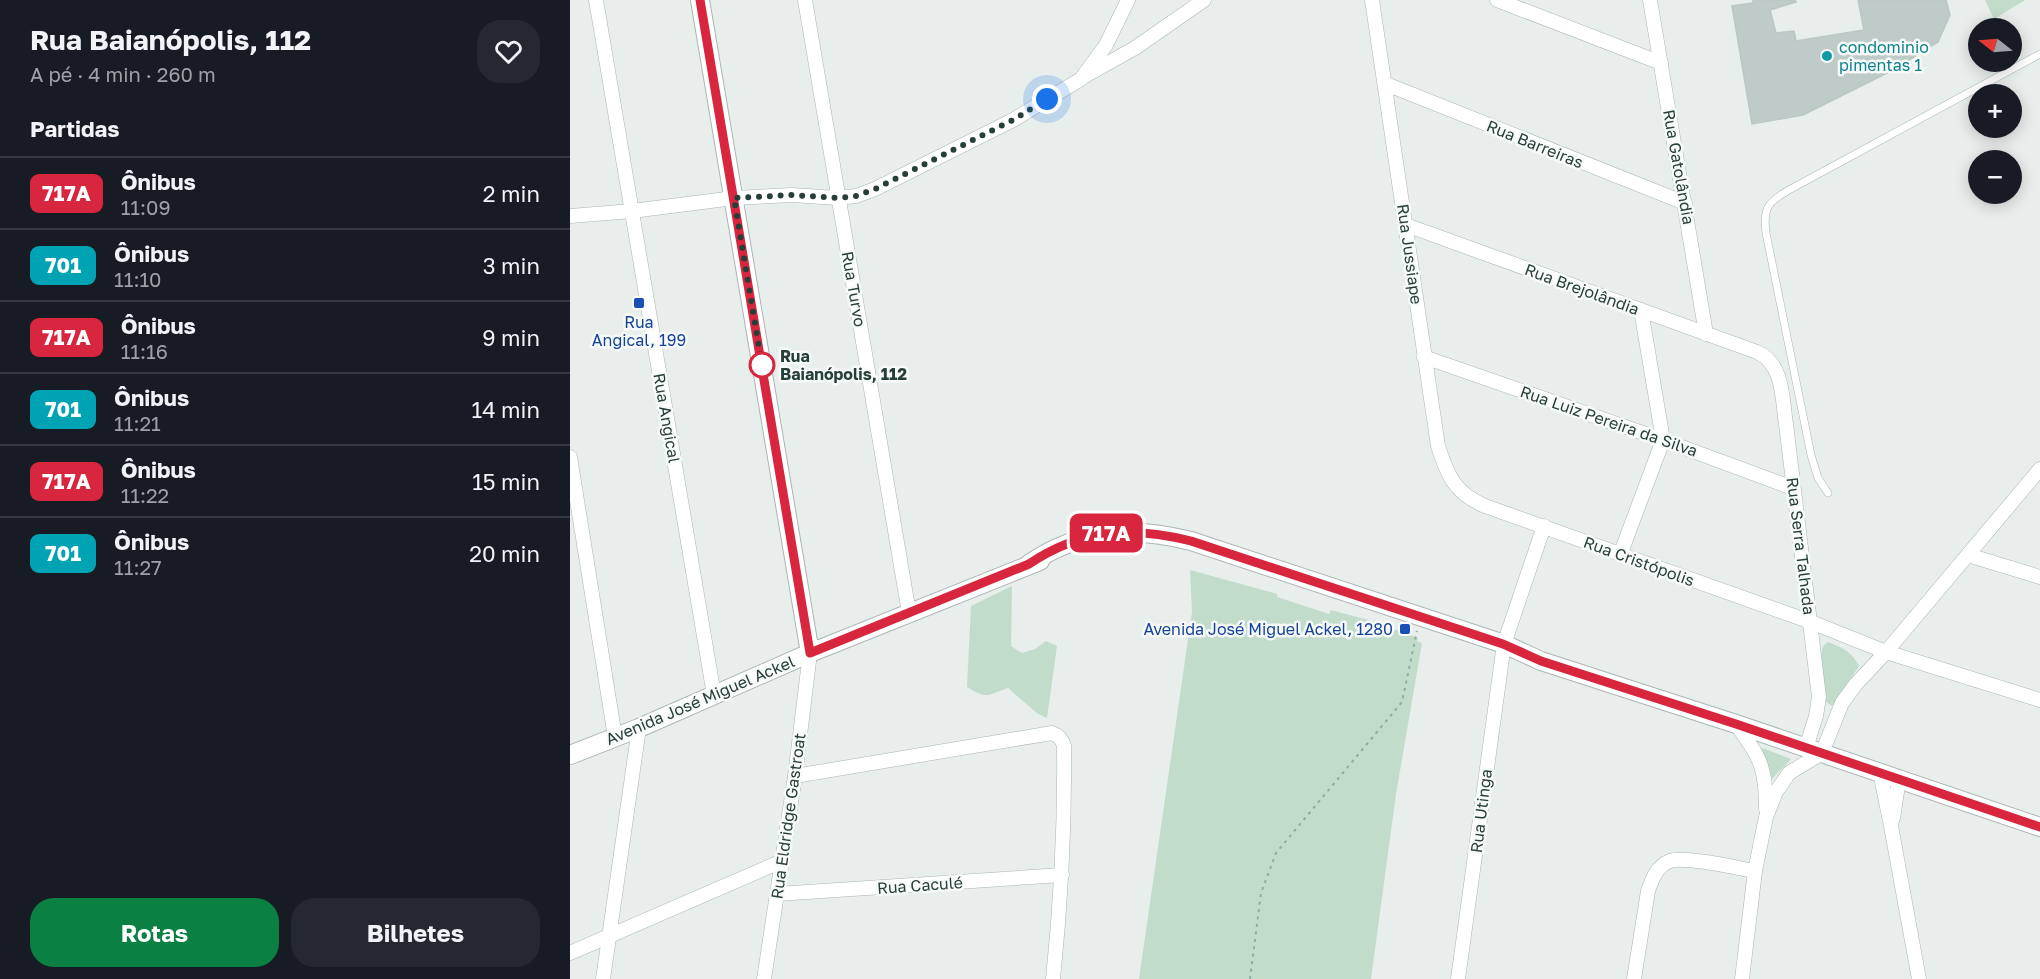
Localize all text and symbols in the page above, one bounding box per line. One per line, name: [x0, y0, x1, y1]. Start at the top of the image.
north arrow: [1968, 18, 2022, 72]
map controls: [1968, 18, 2022, 204]
button: heart: [477, 20, 540, 83]
text: Rua Baianópolis, 112: [30, 23, 311, 56]
place label: condominio pimentas 1: [1839, 37, 1929, 75]
marker: condominio pimentas 1: [1820, 49, 1834, 63]
text: A pé · 4 min · 260 m: [30, 62, 216, 86]
your location: [1032, 84, 1062, 114]
button: +: [1968, 84, 2022, 138]
street label: Rua Gatolândia: [1659, 108, 1699, 226]
text: Partidas: [30, 115, 120, 142]
street label: Rua Barreiras: [1484, 116, 1586, 172]
button: −: [1968, 150, 2022, 204]
text: Ônibus: [121, 168, 196, 195]
text: 717A: [42, 180, 91, 206]
text: 2 min: [483, 180, 540, 207]
text: 11:09: [121, 195, 171, 219]
street label: Rua Jussiape: [1393, 202, 1427, 306]
text: Ônibus: [114, 240, 189, 267]
street label: Rua Turvo: [838, 250, 870, 328]
text: 701: [45, 252, 81, 278]
text: 3 min: [483, 252, 540, 279]
street label: Rua Brejolândia: [1522, 259, 1642, 319]
text: 11:10: [114, 267, 162, 291]
marker: Rua Angical, 199: [632, 296, 646, 310]
text: Ônibus: [121, 312, 196, 339]
place label: Rua Angical, 199: [592, 312, 686, 350]
text: 717A: [42, 324, 91, 350]
text: 9 min: [482, 324, 540, 351]
text: 11:16: [121, 339, 168, 363]
place label: Rua Baianópolis, 112: [780, 346, 907, 384]
marker: Rua Baianópolis, 112: [749, 352, 775, 378]
street label: Rua Angical: [649, 372, 685, 464]
street label: Rua Luiz Pereira da Silva: [1518, 381, 1700, 461]
text: Ônibus: [114, 384, 189, 411]
text: 701: [45, 396, 81, 422]
text: 14 min: [472, 396, 540, 423]
text: 11:21: [114, 411, 161, 435]
text: Ônibus: [121, 456, 196, 483]
text: 717A: [42, 468, 91, 494]
text: 15 min: [472, 468, 540, 495]
street label: Rua Serra Talhada: [1783, 476, 1819, 616]
text: 11:22: [121, 483, 169, 507]
line badge: 717A: [1064, 514, 1148, 552]
text: 717A: [1082, 520, 1130, 546]
text: Ônibus: [114, 528, 189, 555]
street label: Rua Cristópolis: [1581, 532, 1697, 590]
text: 701: [45, 540, 81, 566]
text: 20 min: [469, 540, 540, 567]
text: 11:27: [114, 555, 162, 579]
place label: Avenida José Miguel Ackel, 1280: [1143, 619, 1393, 639]
marker: Avenida José Miguel Ackel, 1280: [1398, 622, 1412, 636]
street label: Avenida José Miguel Ackel: [603, 651, 797, 749]
street label: Rua Eldridge Gastroat: [766, 732, 810, 900]
street label: Rua Utinga: [1466, 768, 1496, 854]
street label: Rua Caculé: [876, 872, 964, 898]
button: Rotas: [30, 898, 279, 967]
button: Bilhetes: [291, 898, 540, 967]

